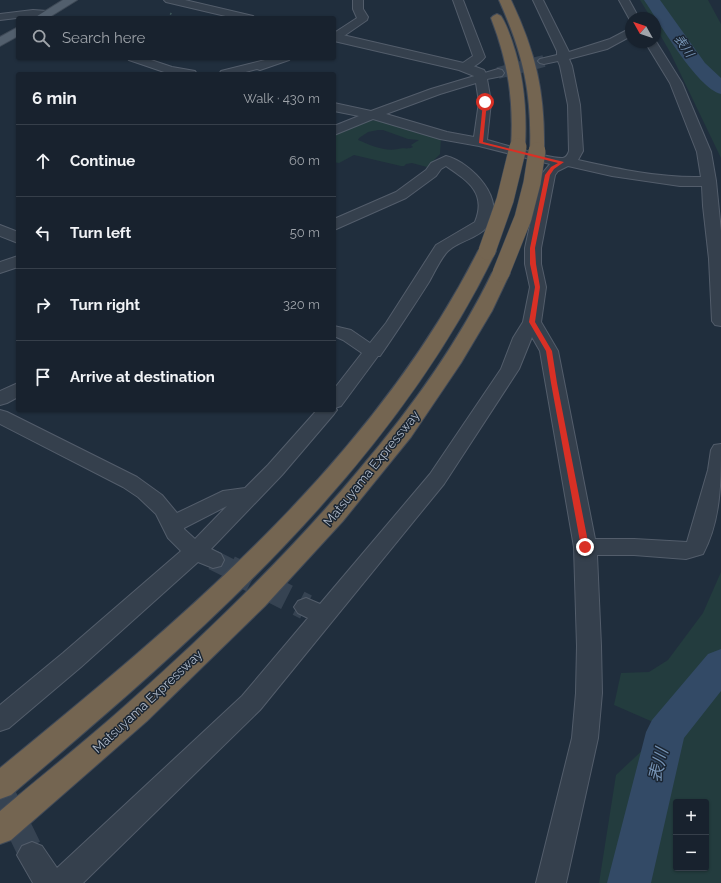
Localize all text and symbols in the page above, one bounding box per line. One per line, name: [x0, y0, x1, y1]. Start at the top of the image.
north arrow: [625, 12, 661, 48]
search box: [16, 16, 336, 60]
icon: search: [30, 27, 52, 49]
text: Search here: [62, 29, 145, 47]
water label: 表川: [671, 32, 698, 61]
text: 6 min: [32, 88, 77, 108]
text: Walk · 430 m: [243, 91, 320, 106]
route start: [476, 93, 494, 111]
icon: ahead: [32, 150, 54, 172]
text: Continue: [70, 152, 135, 170]
text: 60 m: [289, 153, 320, 168]
icon: left: [32, 222, 54, 244]
text: Turn left: [70, 224, 131, 242]
text: 50 m: [290, 225, 320, 240]
icon: right: [32, 294, 54, 316]
text: Turn right: [70, 296, 140, 314]
text: 320 m: [283, 297, 320, 312]
icon: arrive: [32, 366, 54, 388]
text: Arrive at destination: [70, 368, 215, 386]
street label: Matsuyama Expressway: [320, 408, 423, 529]
route end: [576, 538, 594, 556]
street label: Matsuyama Expressway: [89, 647, 205, 756]
water label: 表川: [644, 744, 672, 784]
map controls: [673, 799, 709, 871]
button: +: [673, 799, 709, 835]
button: −: [673, 835, 709, 871]

